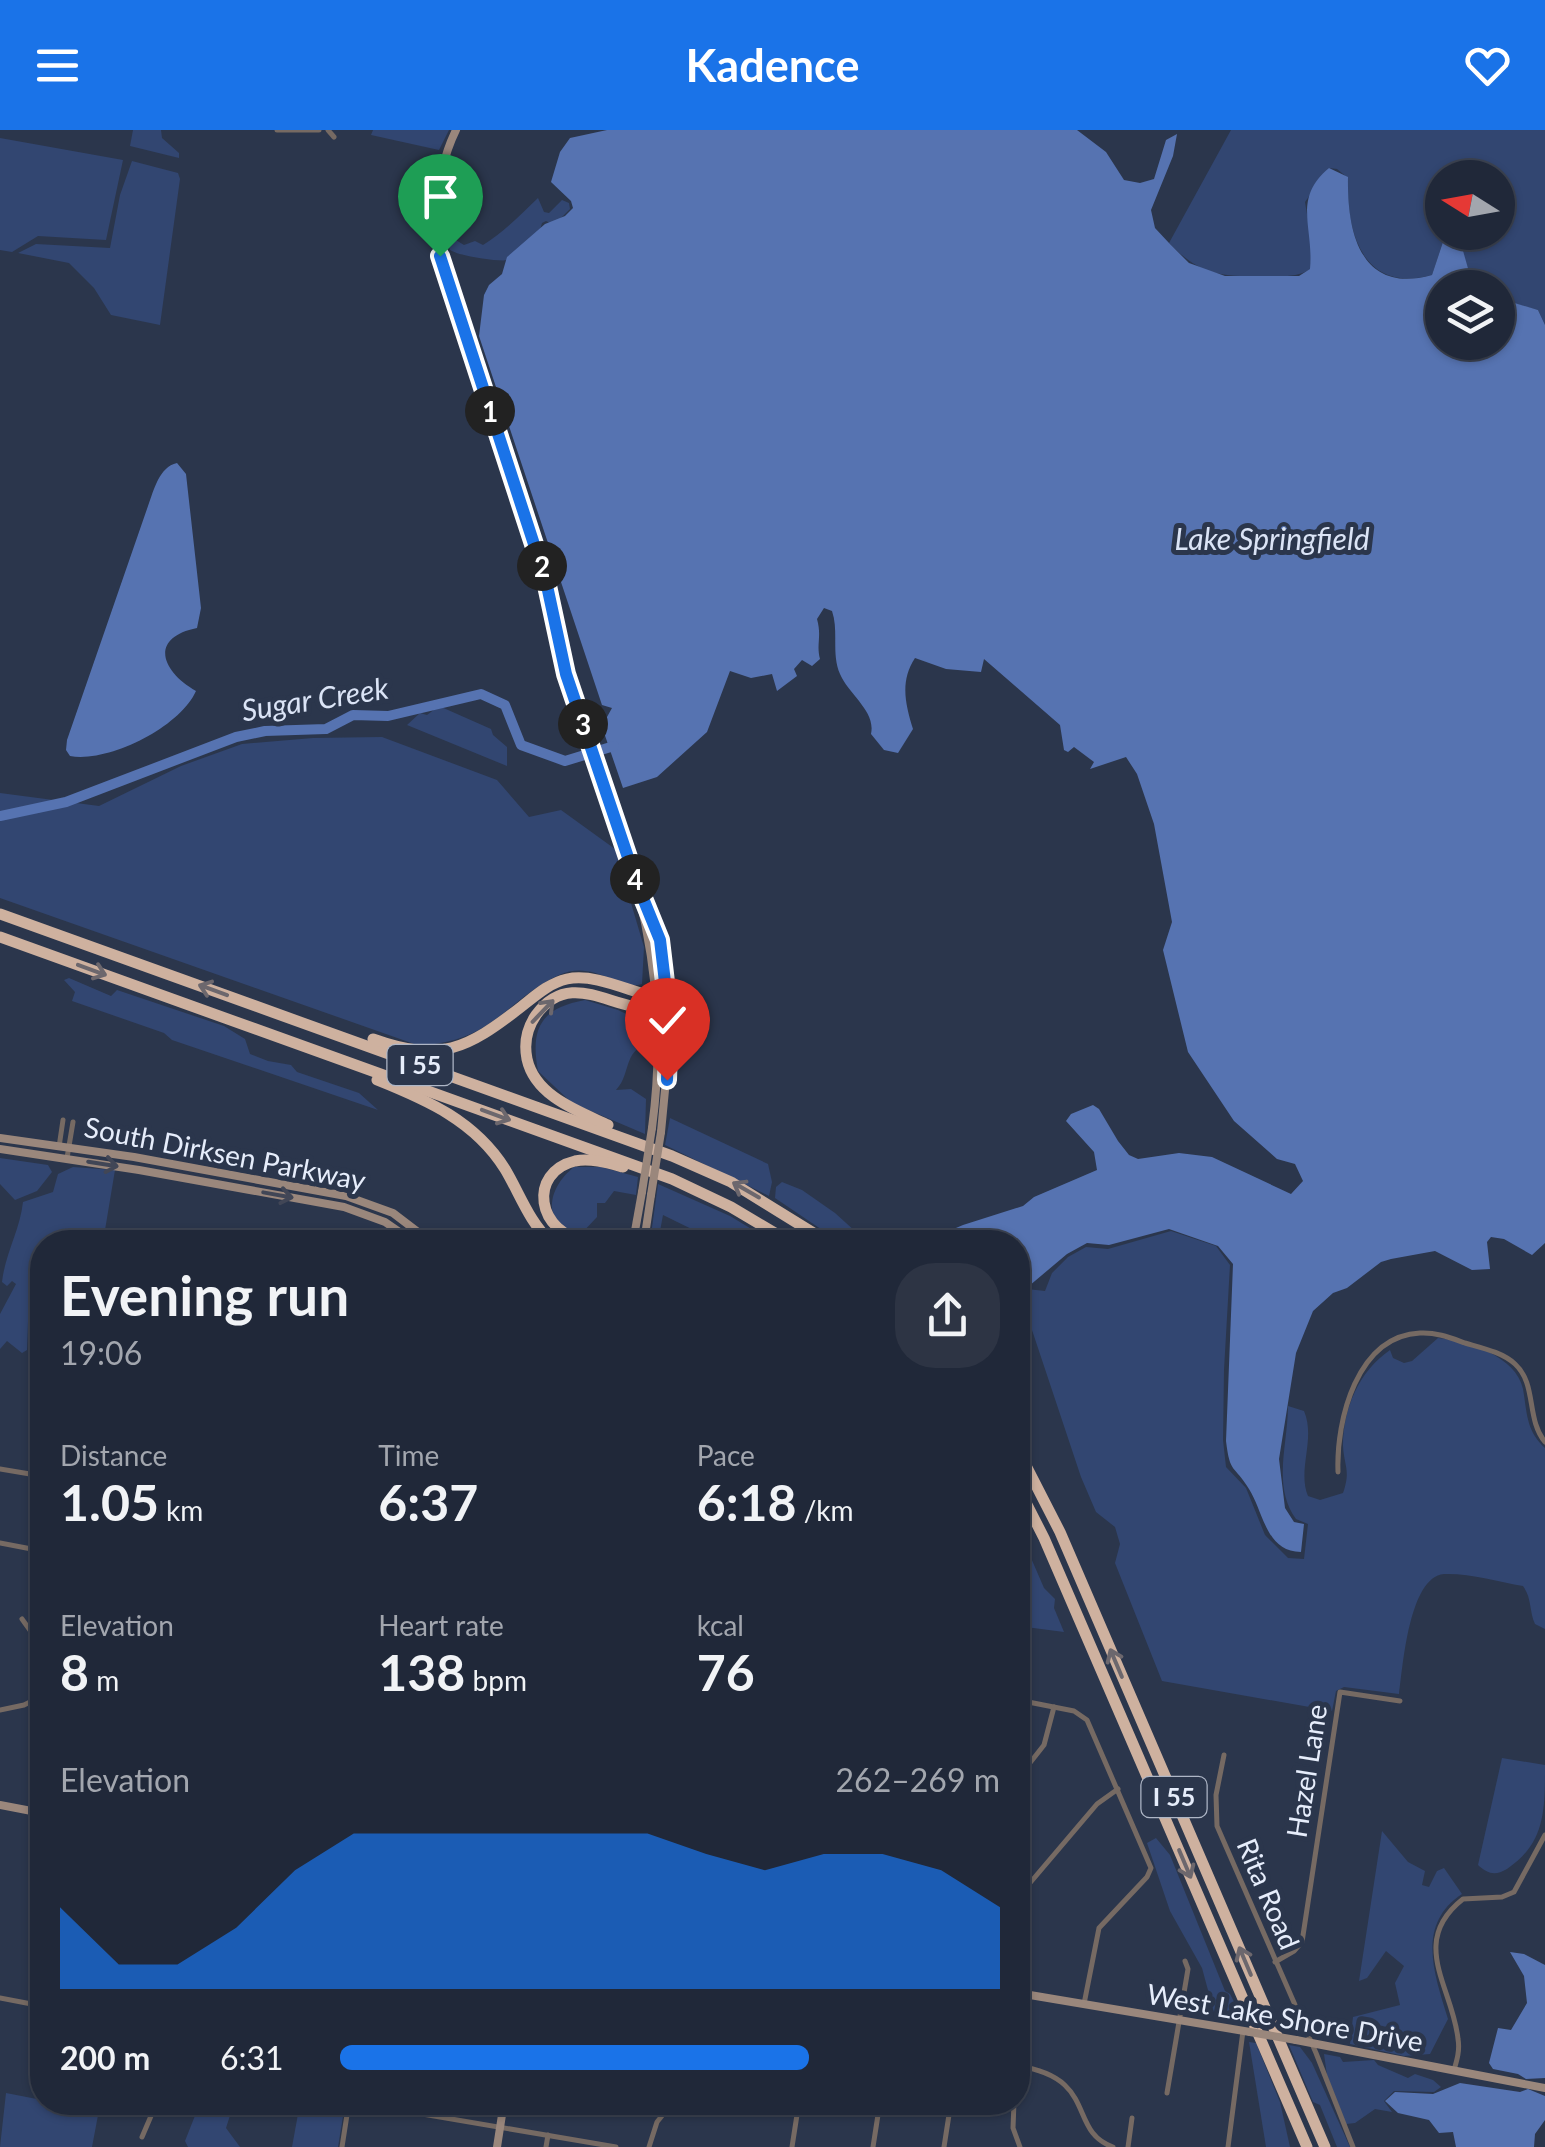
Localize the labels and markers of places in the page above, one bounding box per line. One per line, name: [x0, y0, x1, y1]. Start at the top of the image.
pin: [398, 154, 483, 257]
pin: 1: [465, 386, 515, 436]
pin: 2: [517, 541, 567, 591]
pin: 3: [558, 699, 608, 749]
pin: 4: [610, 854, 660, 904]
pin: [625, 978, 710, 1081]

